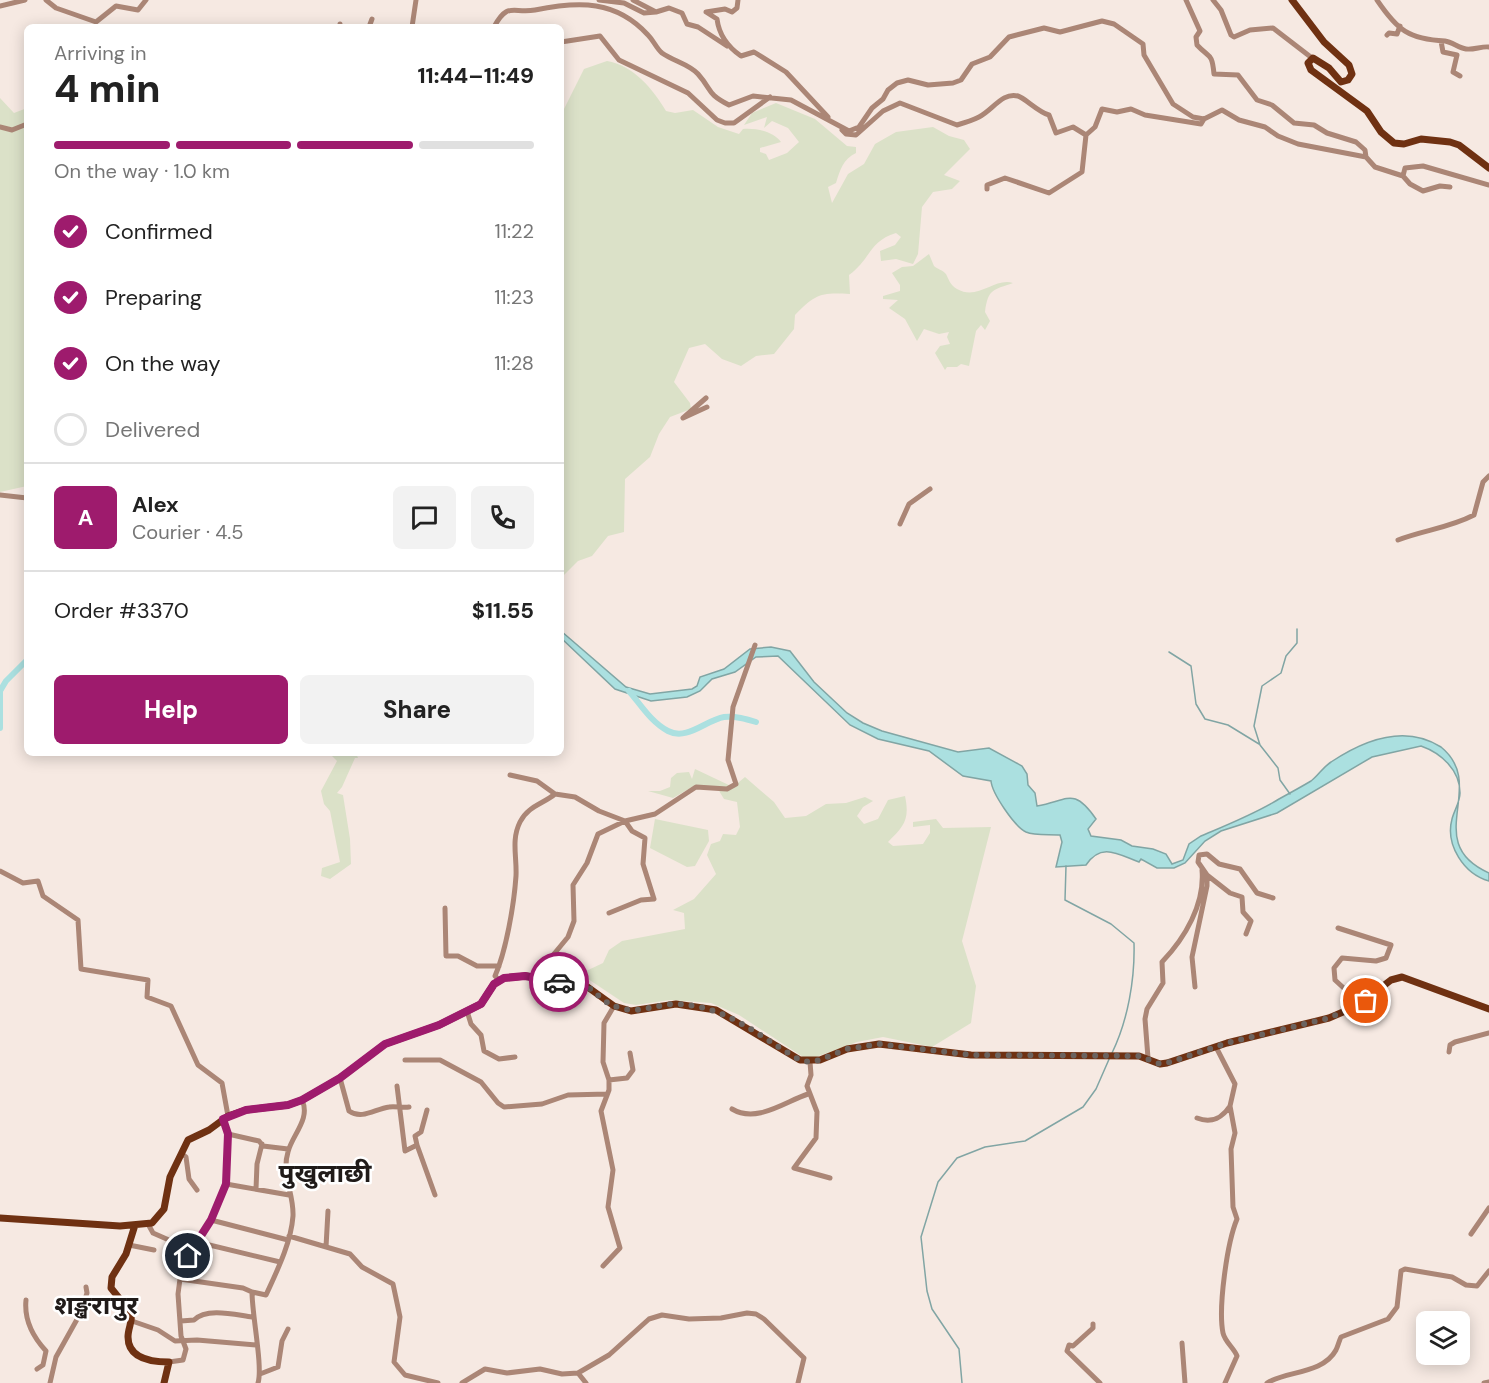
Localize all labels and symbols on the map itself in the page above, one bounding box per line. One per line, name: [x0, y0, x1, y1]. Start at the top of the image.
courier: [529, 952, 589, 1012]
pin: [1340, 975, 1391, 1026]
district label: पुखुलाछी: [279, 1156, 373, 1190]
pin: [162, 1230, 213, 1281]
district label: शङ्खरापुर: [54, 1288, 138, 1322]

